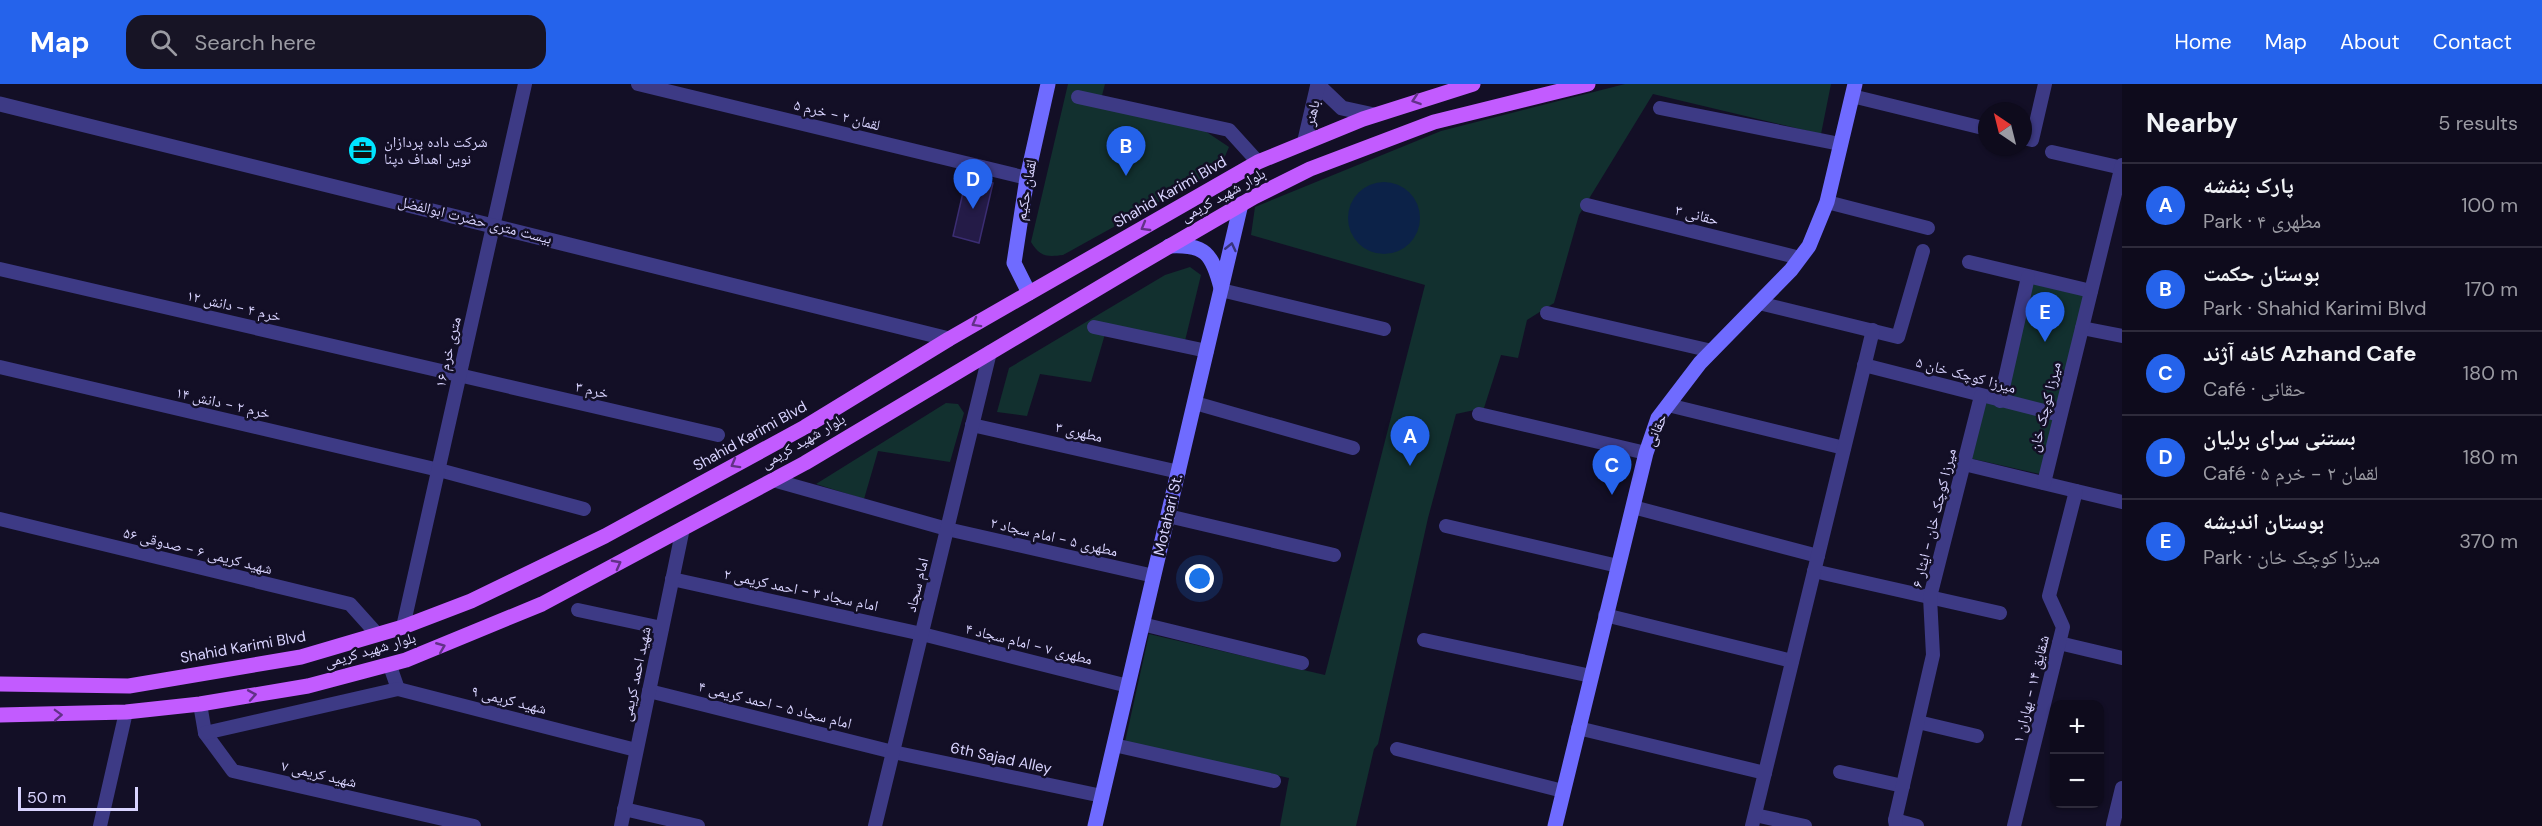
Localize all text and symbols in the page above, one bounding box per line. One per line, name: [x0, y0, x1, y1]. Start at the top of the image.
search box: [126, 15, 546, 69]
text: Map: [30, 24, 90, 61]
icon: search: [147, 26, 180, 59]
text: Search here: [195, 28, 316, 57]
text: Home: [2174, 28, 2232, 56]
text: Map: [2265, 28, 2307, 56]
text: About: [2340, 28, 2400, 56]
text: Contact: [2433, 28, 2512, 56]
one-way arrow: [1411, 93, 1422, 105]
street label: لقمان ۲ - خرم ۵: [792, 95, 882, 135]
street label: باهنر: [1299, 98, 1325, 129]
north arrow: [1978, 102, 2032, 156]
text: Nearby: [2146, 106, 2238, 140]
text: 5 results: [2438, 110, 2518, 136]
pin: B: [1106, 126, 1146, 176]
place label: شرکت داده پردازان نوین اهداف دپنا: [384, 132, 488, 169]
office icon: شرکت داده پردازان نوین اهداف دپنا: [347, 135, 379, 167]
street label: Shahid Karimi Blvd: [1110, 152, 1230, 232]
street label: لقمان حکیم: [1011, 158, 1041, 222]
pin: D: [954, 160, 992, 209]
street label: بلوار شهید کریمی: [1177, 163, 1269, 227]
text: پارک بنفشه: [2203, 171, 2294, 200]
street label: بیست متری حضرت ابوالفضل: [396, 191, 554, 249]
text: A: [2158, 192, 2173, 218]
text: 100 m: [2461, 192, 2518, 218]
street label: حقانی ۳: [1673, 200, 1721, 230]
text: Park · مطهری ۴: [2203, 208, 2321, 234]
one-way arrow: [1141, 219, 1152, 231]
one-way arrow: [1224, 243, 1237, 253]
text: بوستان حکمت: [2203, 259, 2320, 288]
text: B: [2159, 276, 2172, 302]
text: 170 m: [2465, 276, 2518, 302]
street label: خرم ۴ - دانش ۱۲: [185, 285, 284, 327]
pin: E: [2026, 292, 2064, 342]
text: Park · Shahid Karimi Blvd: [2203, 295, 2427, 321]
street label: ۱۶ متری خرم: [430, 315, 466, 389]
one-way arrow: [972, 316, 982, 328]
text: کافه آژند Azhand Cafe: [2203, 339, 2416, 368]
street label: میرزا کوچک خان ۵: [1914, 352, 2018, 398]
street label: میرزا کوچک خان: [2024, 360, 2066, 454]
text: C: [2158, 360, 2173, 386]
text: 180 m: [2463, 360, 2518, 386]
street label: خرم ۳: [573, 376, 611, 404]
text: Café · حقانی: [2203, 376, 2305, 402]
street label: خرم ۲ - دانش ۱۴: [174, 382, 273, 424]
street label: Shahid Karimi Blvd: [690, 396, 810, 476]
street label: بلوار شهید کریمی: [757, 409, 849, 473]
street label: حقانی: [1640, 410, 1672, 449]
pin: A: [1390, 416, 1430, 466]
street label: مطهری ۳: [1053, 417, 1105, 447]
text: بستنی سرای برلیان: [2203, 423, 2356, 452]
text: D: [2158, 444, 2173, 470]
text: 180 m: [2463, 444, 2518, 470]
pin: C: [1592, 446, 1632, 495]
street label: میرزا کوچک خان - ایثار ۶: [1907, 446, 1961, 590]
one-way arrow: [731, 457, 742, 468]
text: Café · لقمان ۲ - خرم ۵: [2203, 460, 2378, 486]
street label: Motahari St.: [1149, 472, 1187, 558]
text: بوستان اندیشه: [2203, 507, 2324, 536]
street label: مطهری ۵ - امام سجاد ۲: [988, 513, 1120, 561]
street label: شهید کریمی ۶ - صدوقی ۵۶: [121, 523, 275, 579]
text: E: [2160, 528, 2171, 554]
text: 370 m: [2459, 528, 2518, 554]
text: Park · میرزا کوچک خان: [2203, 544, 2380, 570]
street label: امام سجاد: [901, 556, 933, 614]
one-way arrow: [610, 560, 621, 571]
street label: امام سجاد ۳ - احمد کریمی ۲: [722, 564, 880, 616]
your location: [1185, 564, 1214, 593]
street label: مطهری ۷ - امام سجاد ۴: [963, 619, 1095, 670]
street label: شهید احمد کریمی: [616, 625, 656, 723]
street label: Shahid Karimi Blvd: [179, 626, 307, 668]
street label: بلوار شهید کریمی: [322, 627, 418, 673]
street label: شقایق ۱۴ - بهاران ۱: [2008, 633, 2054, 745]
one-way arrow: [434, 642, 445, 654]
street label: امام سجاد ۵ - احمد کریمی ۴: [696, 676, 854, 734]
street label: شهید کریمی ۹: [469, 681, 549, 719]
one-way arrow: [247, 689, 257, 702]
map controls: [2050, 700, 2104, 808]
button: +: [2050, 700, 2104, 754]
one-way arrow: [54, 709, 63, 722]
street label: 6th Sajad Alley: [948, 737, 1054, 779]
button: −: [2050, 754, 2104, 808]
street label: شهید کریمی ۷: [279, 756, 359, 792]
scale bar: [18, 784, 138, 812]
text: 50 m: [27, 787, 66, 808]

